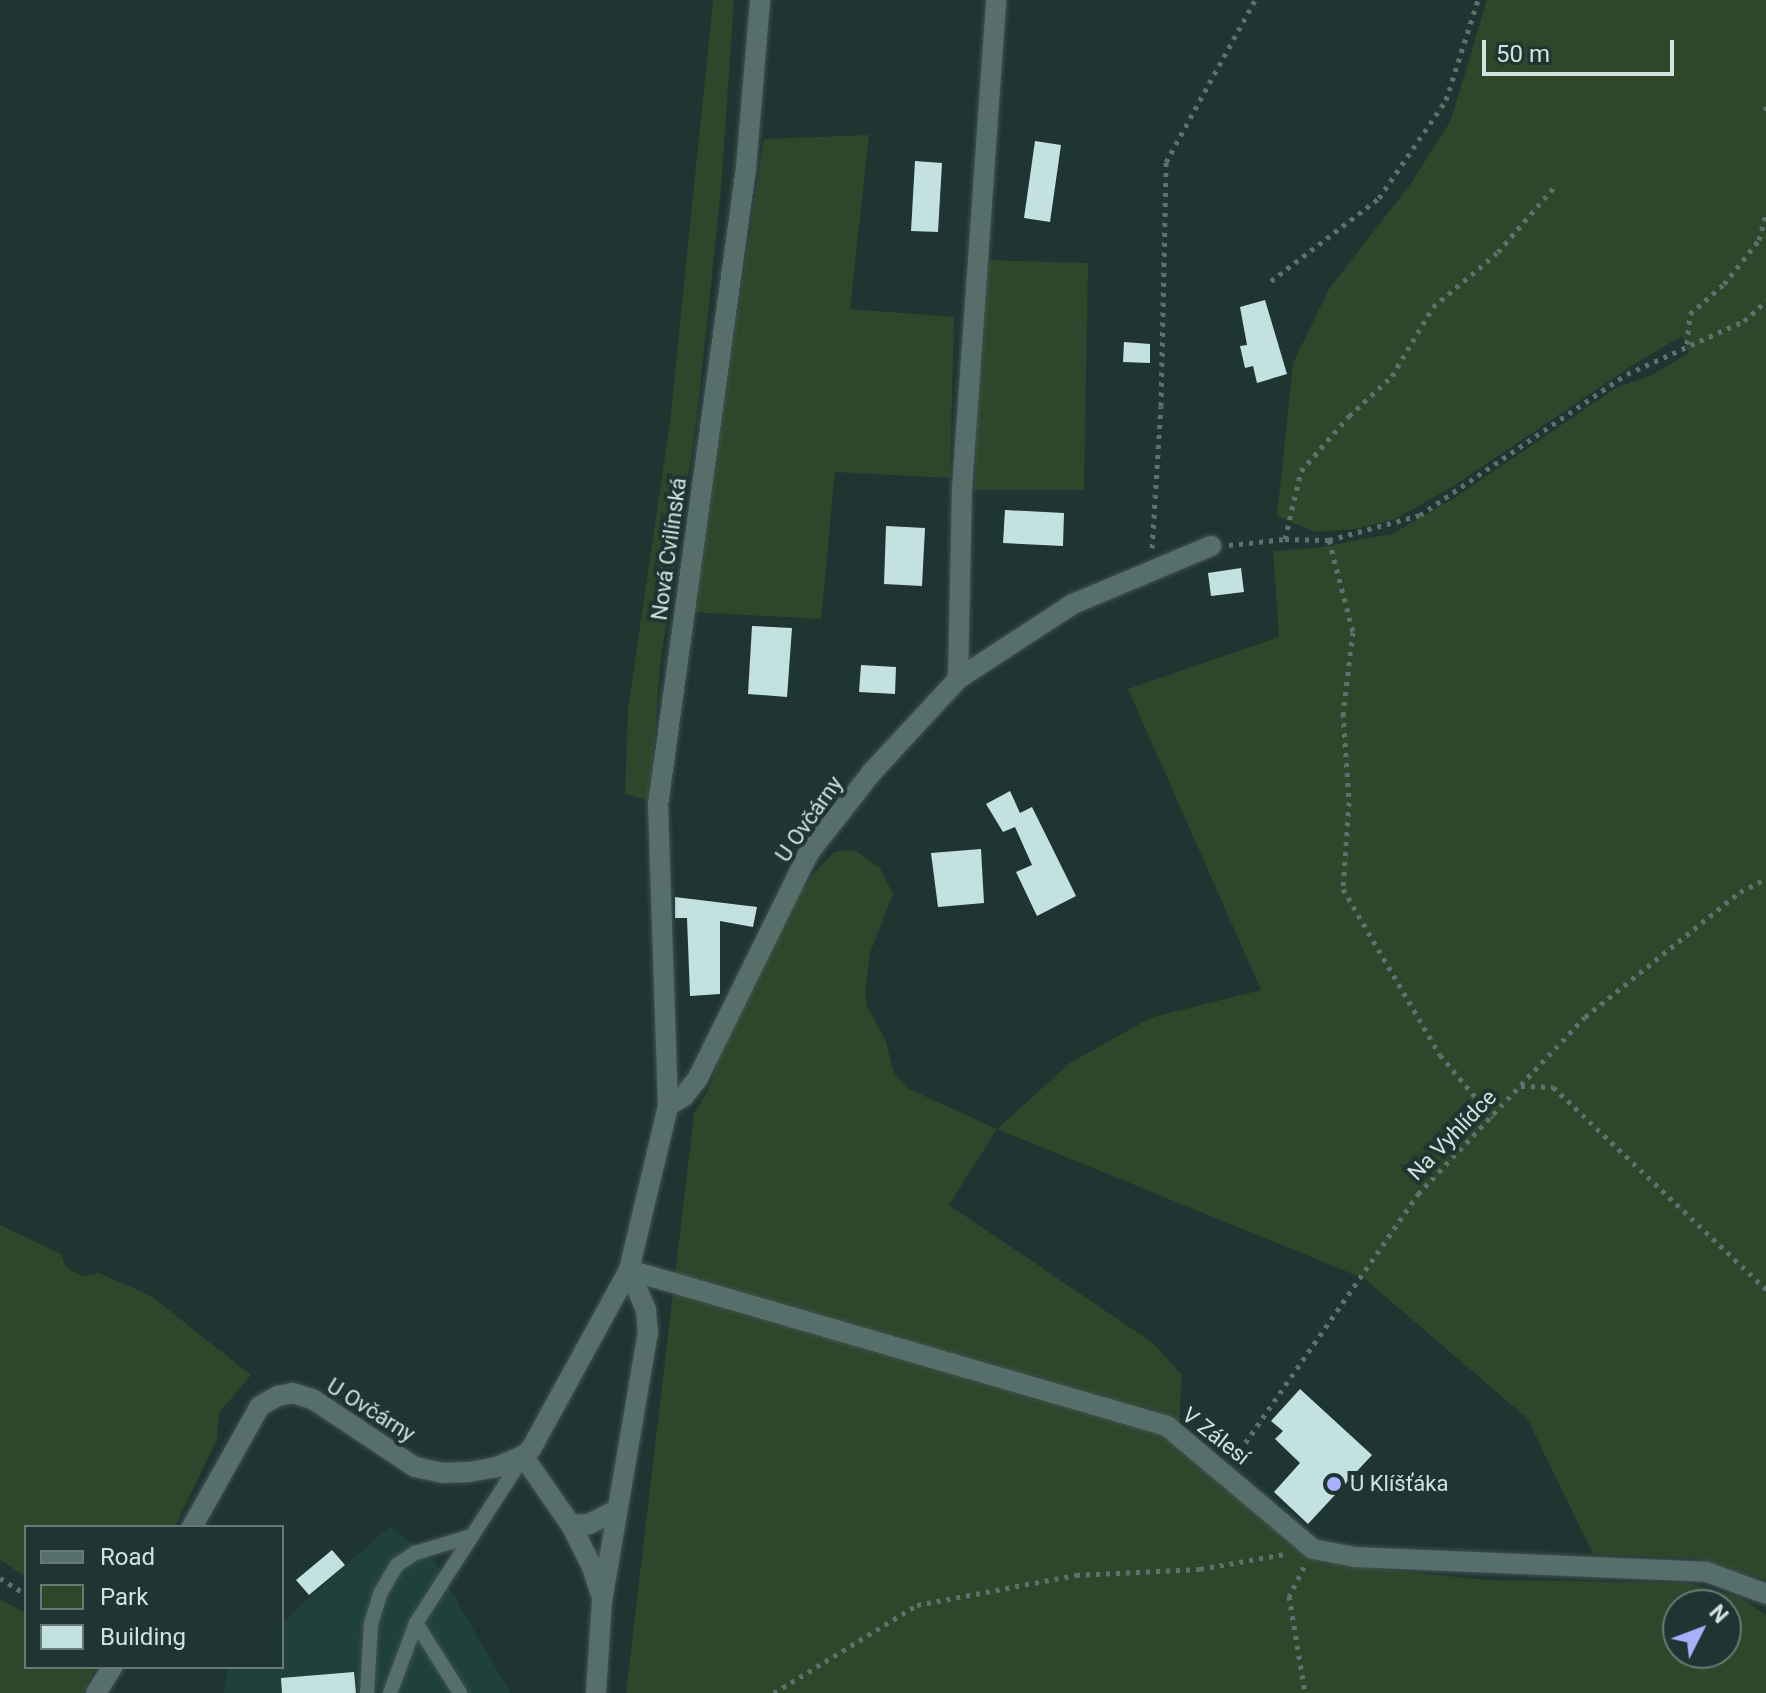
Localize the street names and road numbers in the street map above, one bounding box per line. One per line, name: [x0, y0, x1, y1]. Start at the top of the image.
street label: Nová Cvilínská: [646, 476, 692, 622]
street label: U Ovčárny: [770, 771, 848, 867]
street label: Na Vyhlídce: [1402, 1084, 1502, 1186]
street label: U Ovčárny: [322, 1373, 420, 1447]
street label: V Zálesí: [1177, 1401, 1255, 1471]

